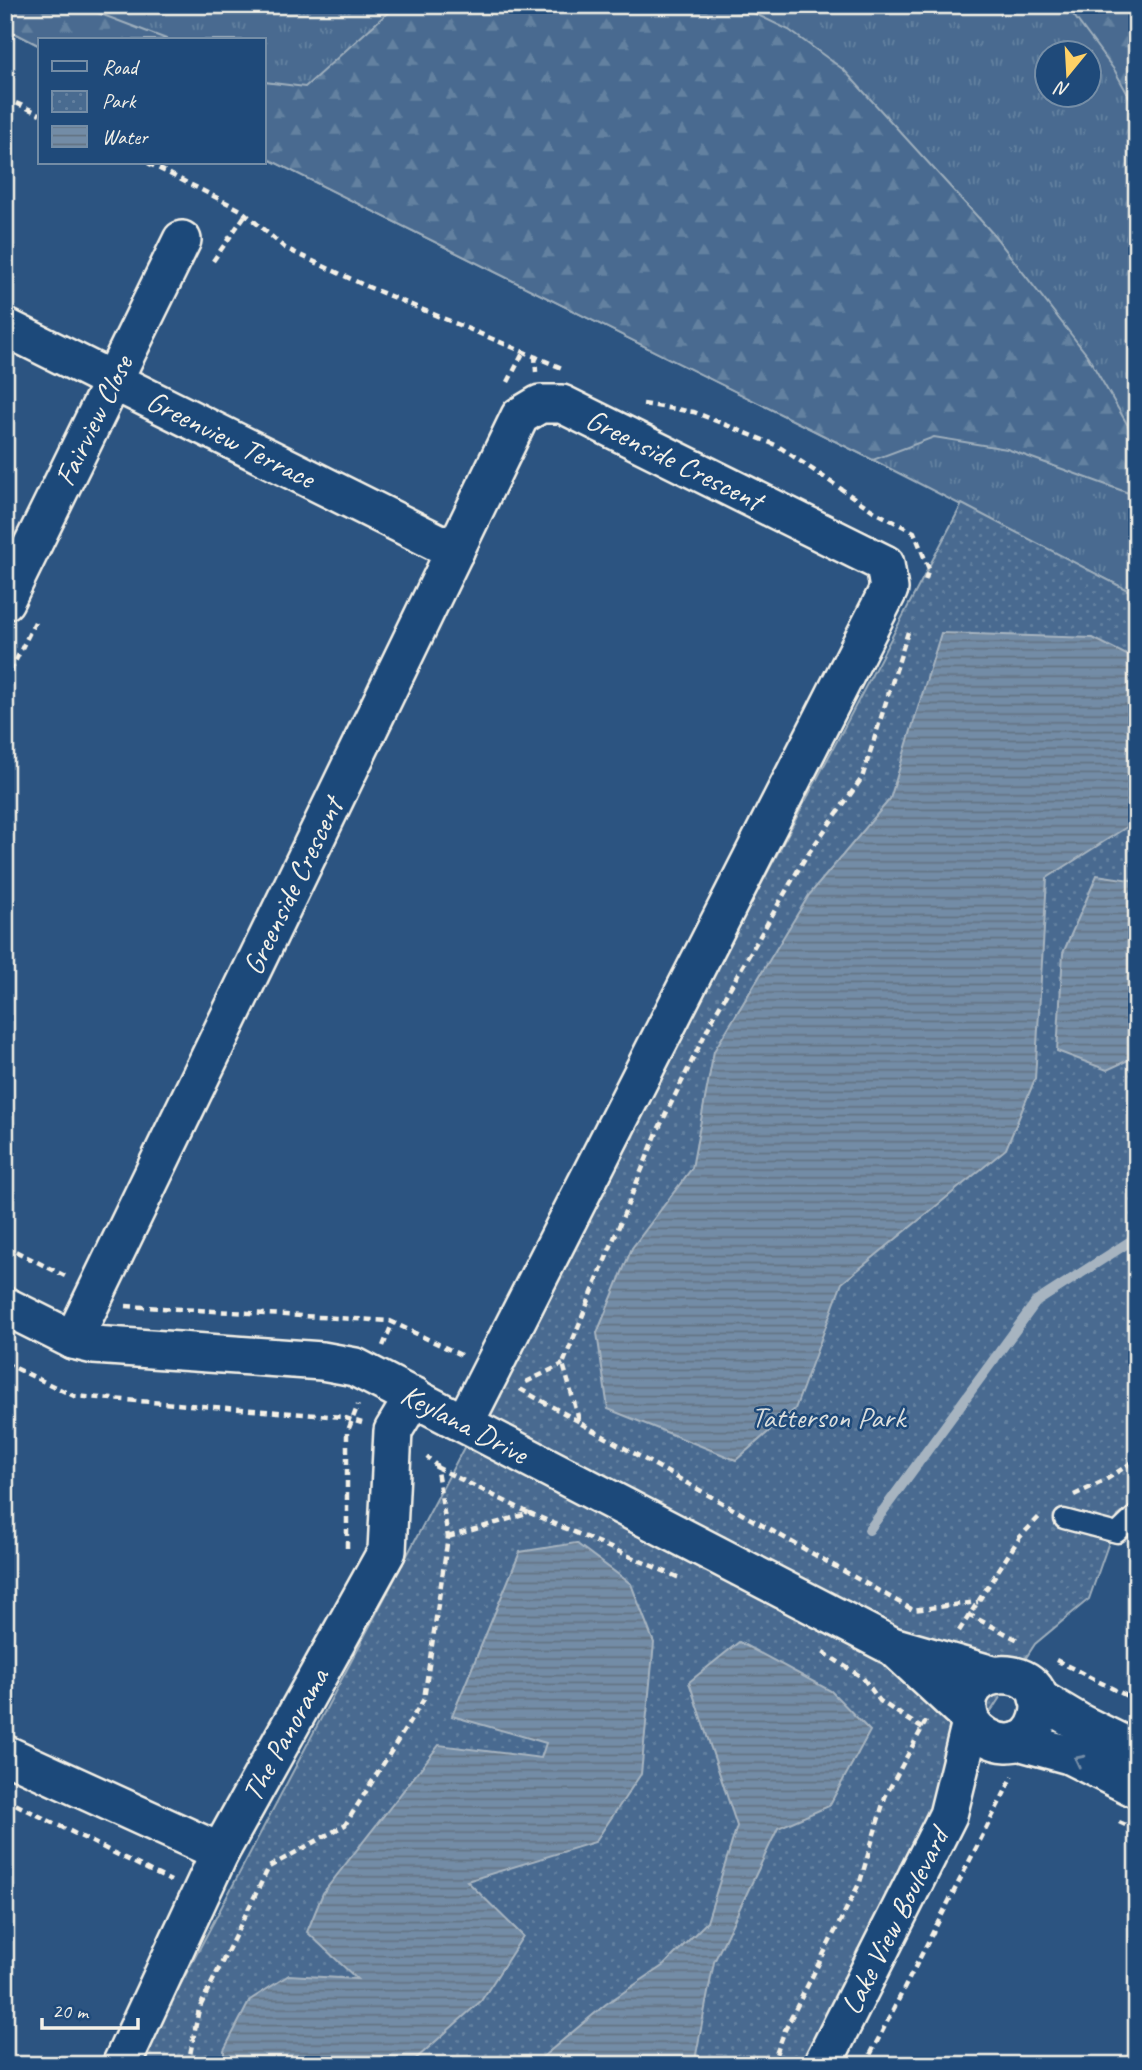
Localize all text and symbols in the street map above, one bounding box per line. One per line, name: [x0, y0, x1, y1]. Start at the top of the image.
legend: [38, 38, 266, 164]
north arrow: [1034, 38, 1104, 108]
text: Road: [102, 54, 141, 80]
text: N: [1051, 75, 1072, 102]
text: Park: [102, 88, 137, 114]
text: Water: [102, 124, 149, 150]
street label: Fairview Close: [46, 347, 142, 492]
street label: Greenview Terrace: [140, 382, 323, 498]
street label: Greenside Crescent: [580, 400, 772, 521]
street label: Greenside Crescent: [234, 788, 353, 981]
street label: Keylana Drive: [394, 1375, 536, 1474]
park label: Tatterson Park: [751, 1398, 907, 1436]
street label: The Panorama: [233, 1660, 338, 1808]
one-way arrow: [1074, 1755, 1086, 1769]
street label: Lake View Boulevard: [832, 1818, 959, 2021]
scale bar: [42, 1986, 138, 2030]
text: 20 m: [52, 1998, 90, 2024]

